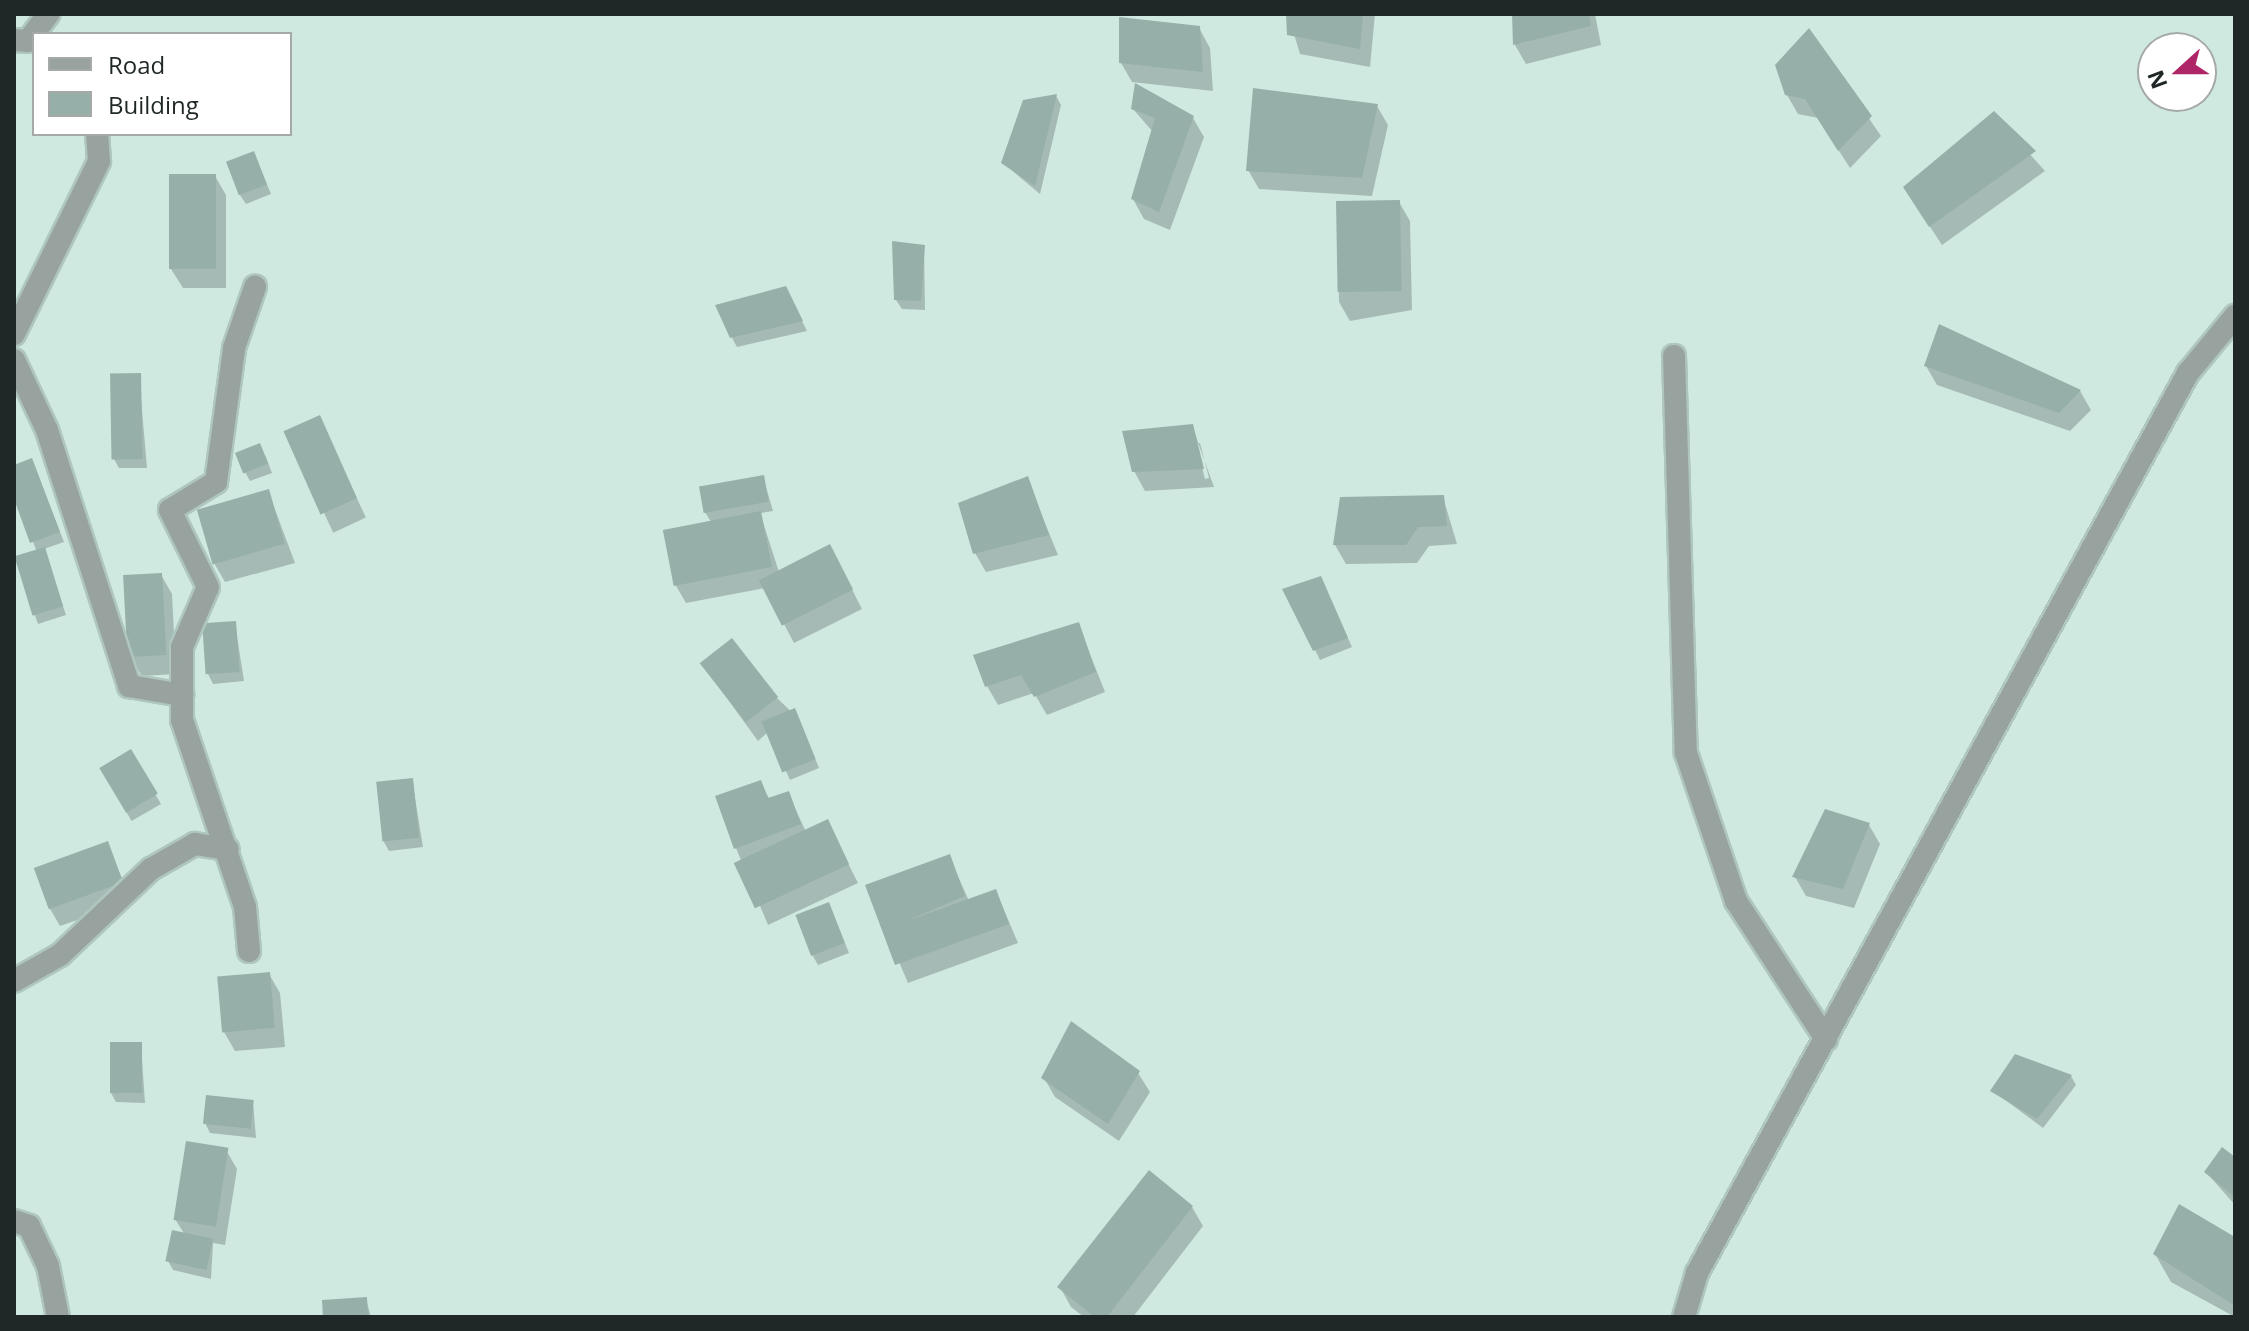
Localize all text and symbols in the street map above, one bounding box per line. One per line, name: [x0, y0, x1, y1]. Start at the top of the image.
legend: [32, 32, 292, 136]
north arrow: [2137, 32, 2217, 112]
text: Road: [108, 48, 165, 81]
text: N: [2139, 66, 2174, 94]
text: Building: [108, 88, 199, 121]

